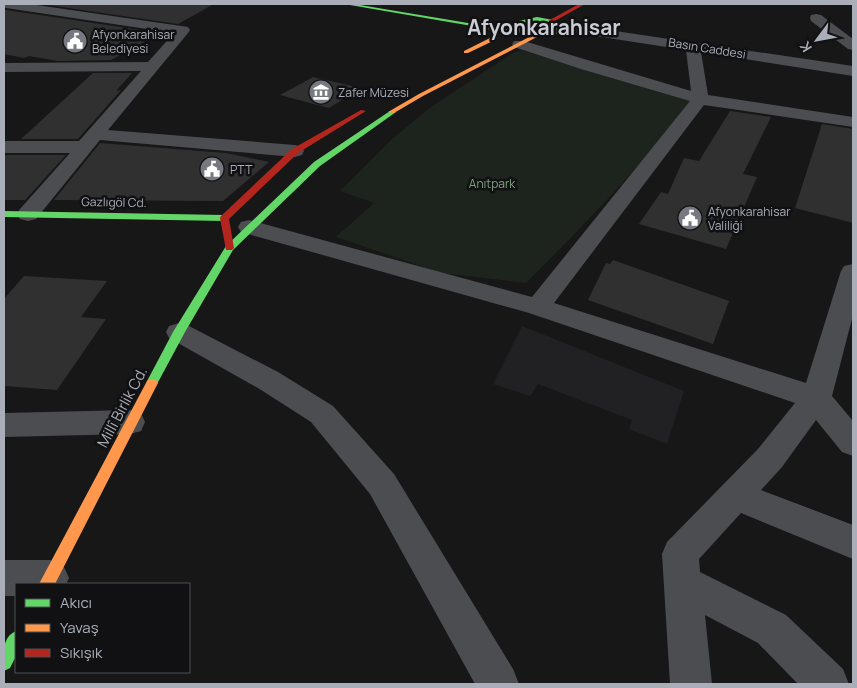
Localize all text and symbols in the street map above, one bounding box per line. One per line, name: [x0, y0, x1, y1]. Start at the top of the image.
district label: Afyonkarahisar: [467, 13, 621, 41]
north arrow: [792, 15, 842, 65]
place label: Afyonkarahisar Belediyesi: [92, 26, 175, 57]
public building icon: Afyonkarahisar Belediyesi: [62, 28, 88, 54]
street label: Basın Caddesi: [667, 33, 747, 63]
text: K: [795, 37, 816, 56]
museum icon: Zafer Müzesi: [308, 79, 334, 105]
place label: Zafer Müzesi: [338, 84, 409, 101]
public building icon: PTT: [199, 156, 225, 182]
place label: PTT: [230, 161, 253, 178]
park label: Anıtpark: [469, 175, 516, 192]
street label: Gazlıgöl Cd.: [81, 193, 147, 211]
place label: Afyonkarahisar Valiliği: [708, 203, 791, 234]
public building icon: Afyonkarahisar Valiliği: [677, 205, 703, 231]
street label: Millî Birlik Cd.: [92, 363, 152, 451]
legend: [15, 583, 190, 673]
text: Akıcı: [60, 592, 92, 613]
text: Yavaş: [60, 617, 99, 638]
text: Sıkışık: [60, 642, 103, 663]

